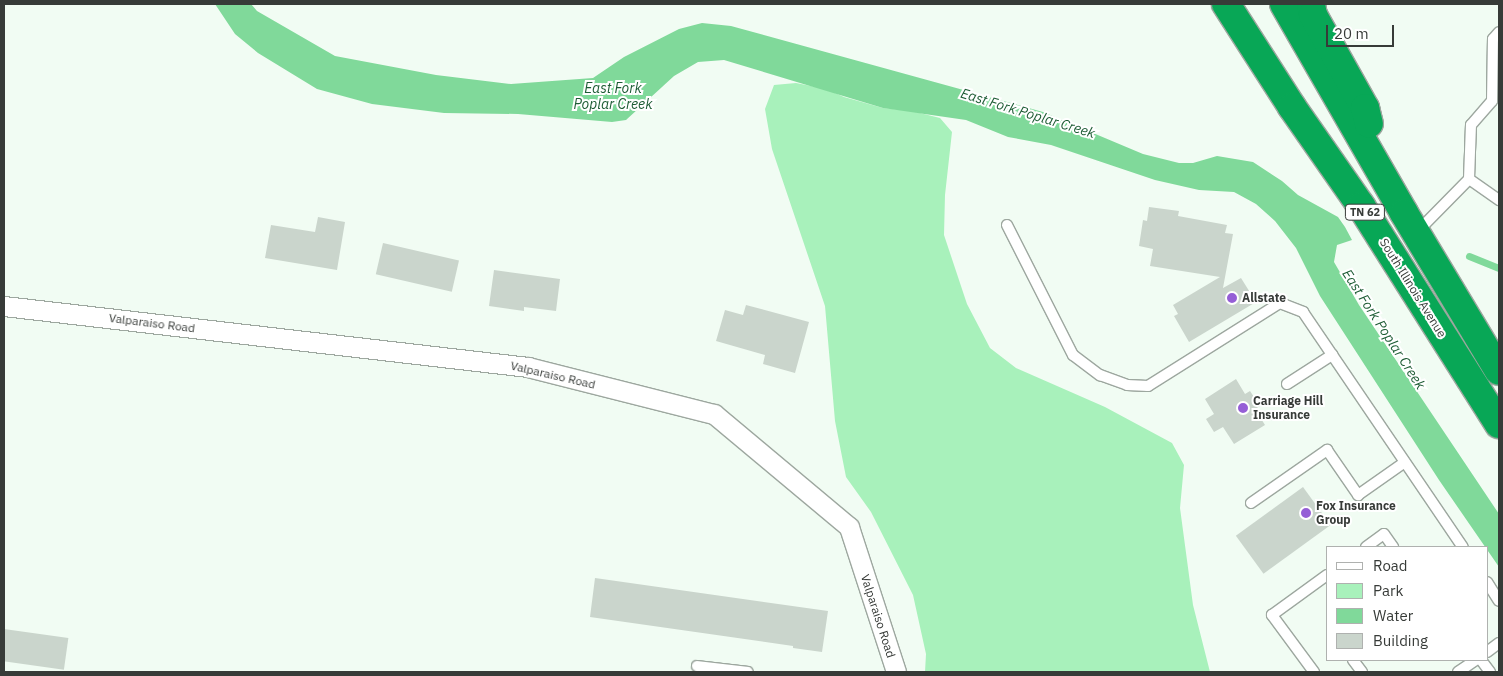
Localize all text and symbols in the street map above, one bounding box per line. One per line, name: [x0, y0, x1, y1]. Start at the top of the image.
scale bar: [1328, 15, 1396, 47]
text: 20 m: [1334, 24, 1369, 43]
water label: East Fork Poplar Creek: [573, 80, 653, 112]
water label: East Fork Poplar Creek: [959, 85, 1097, 141]
road number: TN 62: [1344, 203, 1386, 220]
street label: South Illinois Avenue: [1377, 236, 1449, 340]
water label: East Fork Poplar Creek: [1339, 266, 1429, 392]
place label: Allstate: [1242, 291, 1286, 305]
marker: Allstate: [1226, 292, 1238, 304]
street label: Valparaiso Road: [108, 311, 196, 335]
street label: Valparaiso Road: [509, 358, 597, 392]
place label: Carriage Hill Insurance: [1253, 394, 1323, 422]
marker: Carriage Hill Insurance: [1237, 402, 1249, 414]
place label: Fox Insurance Group: [1316, 499, 1396, 527]
marker: Fox Insurance Group: [1300, 507, 1312, 519]
legend: [1326, 546, 1488, 661]
text: Road: [1373, 556, 1408, 575]
street label: Valparaiso Road: [858, 573, 898, 659]
text: Park: [1373, 581, 1403, 600]
text: Water: [1373, 606, 1413, 625]
text: Building: [1373, 631, 1428, 650]

